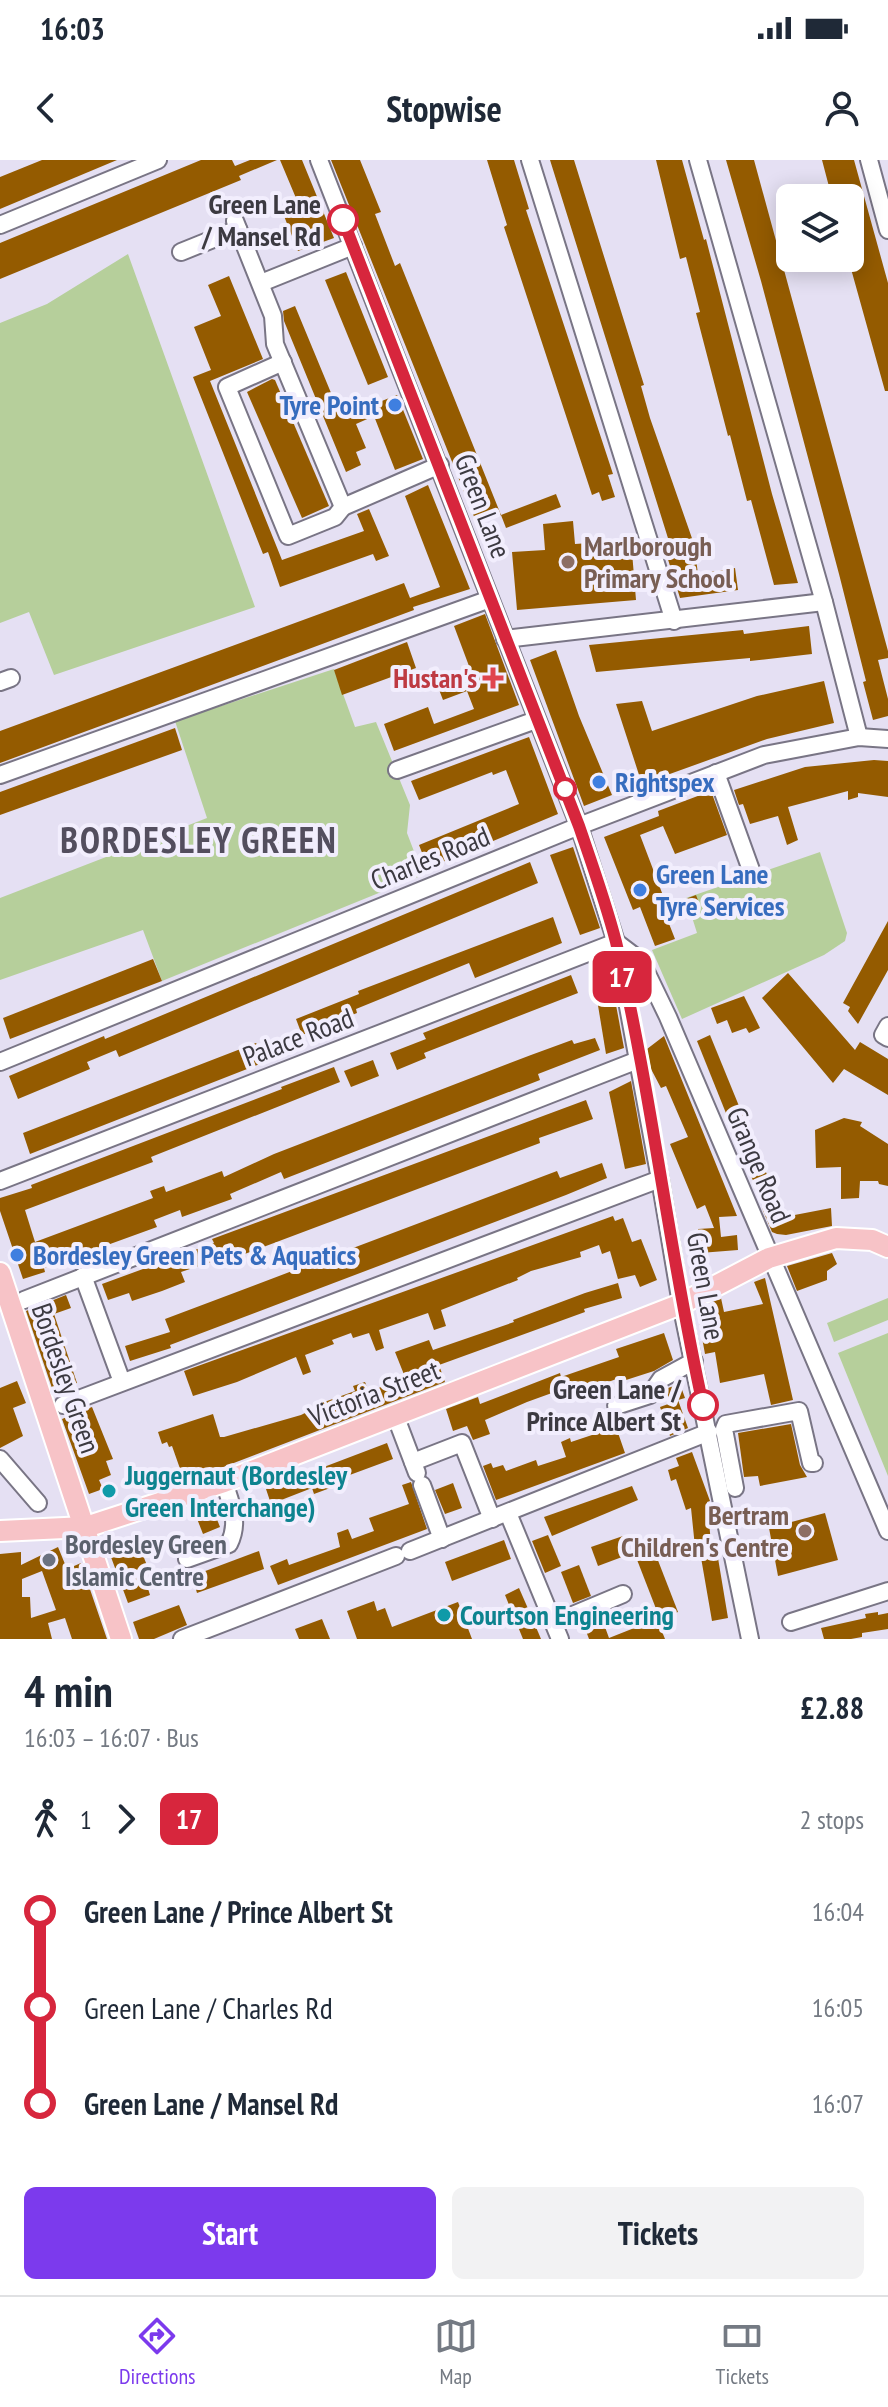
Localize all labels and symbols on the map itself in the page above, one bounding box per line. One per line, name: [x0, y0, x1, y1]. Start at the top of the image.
place label: Green Lane / Mansel Rd: [201, 185, 321, 254]
marker: Green Lane / Mansel Rd: [328, 205, 358, 235]
place label: Tyre Point: [280, 386, 379, 423]
marker: Tyre Point: [386, 396, 404, 414]
street label: Green Lane: [447, 448, 520, 563]
place label: Marlborough Primary School: [584, 527, 732, 596]
marker: Marlborough Primary School: [559, 553, 577, 571]
place label: Hustan's: [393, 659, 477, 696]
marker: Hustan's: [484, 669, 502, 687]
place label: Rightspex: [615, 763, 715, 800]
marker: Rightspex: [590, 773, 608, 791]
unlabelled marker: [554, 778, 576, 800]
district label: BORDESLEY GREEN: [60, 816, 338, 863]
street label: Charles Road: [365, 817, 495, 898]
place label: Green Lane Tyre Services: [656, 855, 785, 924]
marker: Green Lane Tyre Services: [631, 881, 649, 899]
line badge: 17: [586, 951, 658, 1003]
street label: Palace Road: [237, 999, 358, 1075]
street label: Grange Road: [719, 1101, 800, 1228]
street label: Green Lane: [679, 1229, 734, 1343]
place label: Bordesley Green Pets & Aquatics: [33, 1236, 356, 1273]
marker: Bordesley Green Pets & Aquatics: [8, 1246, 26, 1264]
street label: Bordesley Green: [24, 1298, 109, 1458]
street label: Victoria Street: [302, 1351, 445, 1435]
place label: Green Lane / Prince Albert St: [527, 1370, 682, 1439]
marker: Green Lane / Prince Albert St: [688, 1390, 718, 1420]
place label: Juggernaut (Bordesley Green Interchange): [124, 1456, 348, 1525]
marker: Juggernaut (Bordesley Green Interchange): [100, 1482, 118, 1500]
place label: Bertram Children's Centre: [621, 1496, 789, 1565]
marker: Bertram Children's Centre: [796, 1522, 814, 1540]
place label: Bordesley Green Islamic Centre: [65, 1525, 227, 1594]
marker: Bordesley Green Islamic Centre: [40, 1551, 58, 1569]
place label: Courtson Engineering: [460, 1596, 674, 1633]
marker: Courtson Engineering: [435, 1606, 453, 1624]

